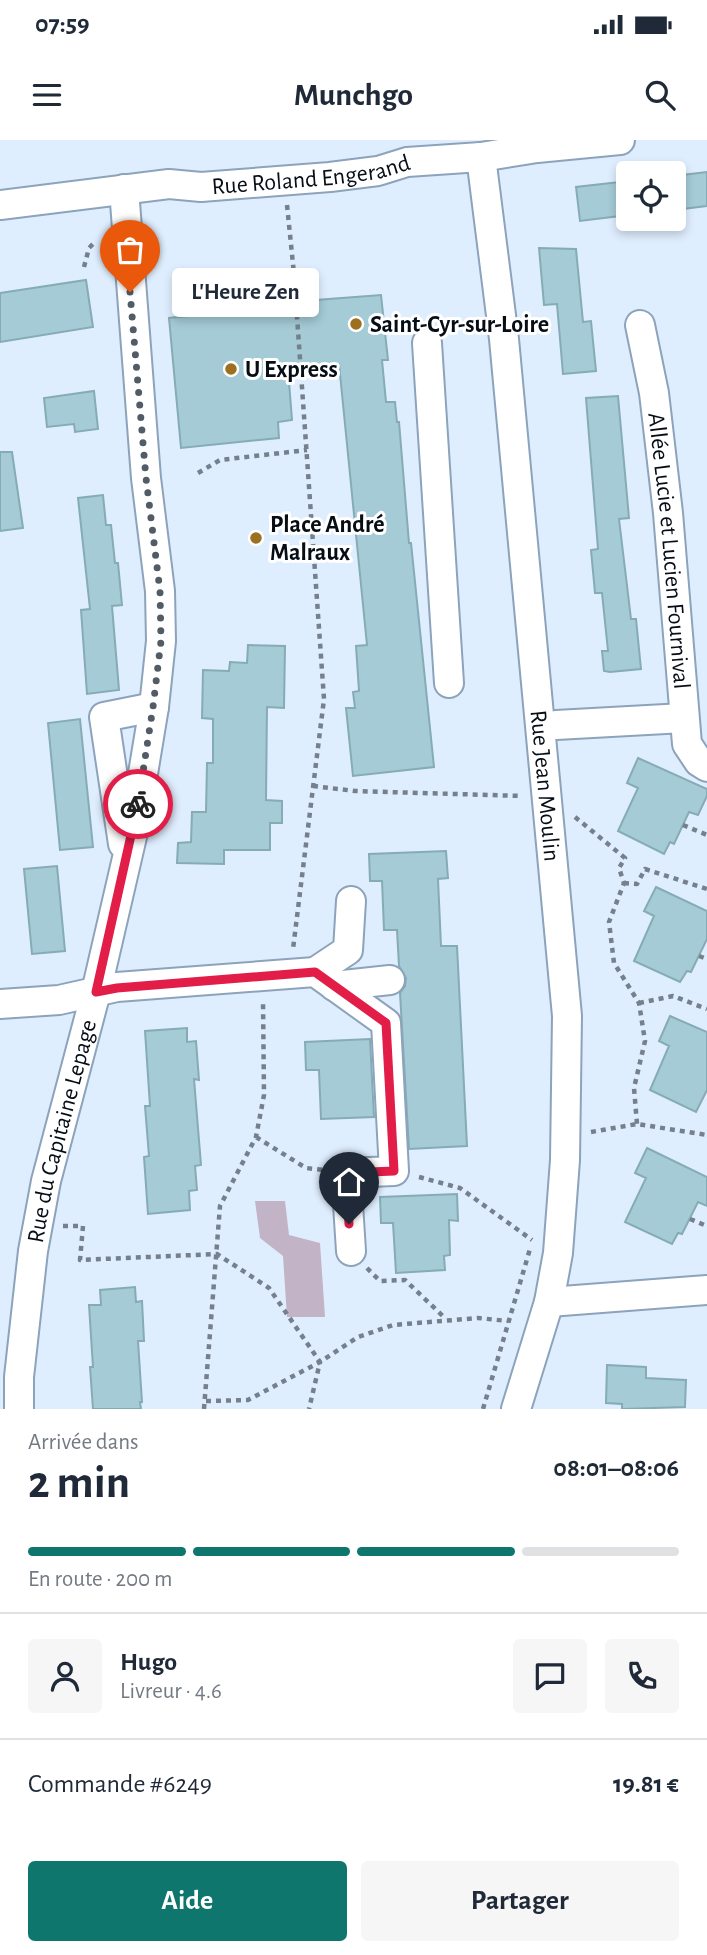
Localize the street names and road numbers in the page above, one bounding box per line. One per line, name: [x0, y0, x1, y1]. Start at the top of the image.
street label: Rue Roland Engerand: [211, 151, 413, 199]
street label: Allée Lucie et Lucien Fournival: [643, 411, 693, 690]
street label: Rue Jean Moulin: [526, 709, 564, 863]
street label: Rue du Capitaine Lepage: [24, 1017, 101, 1245]

